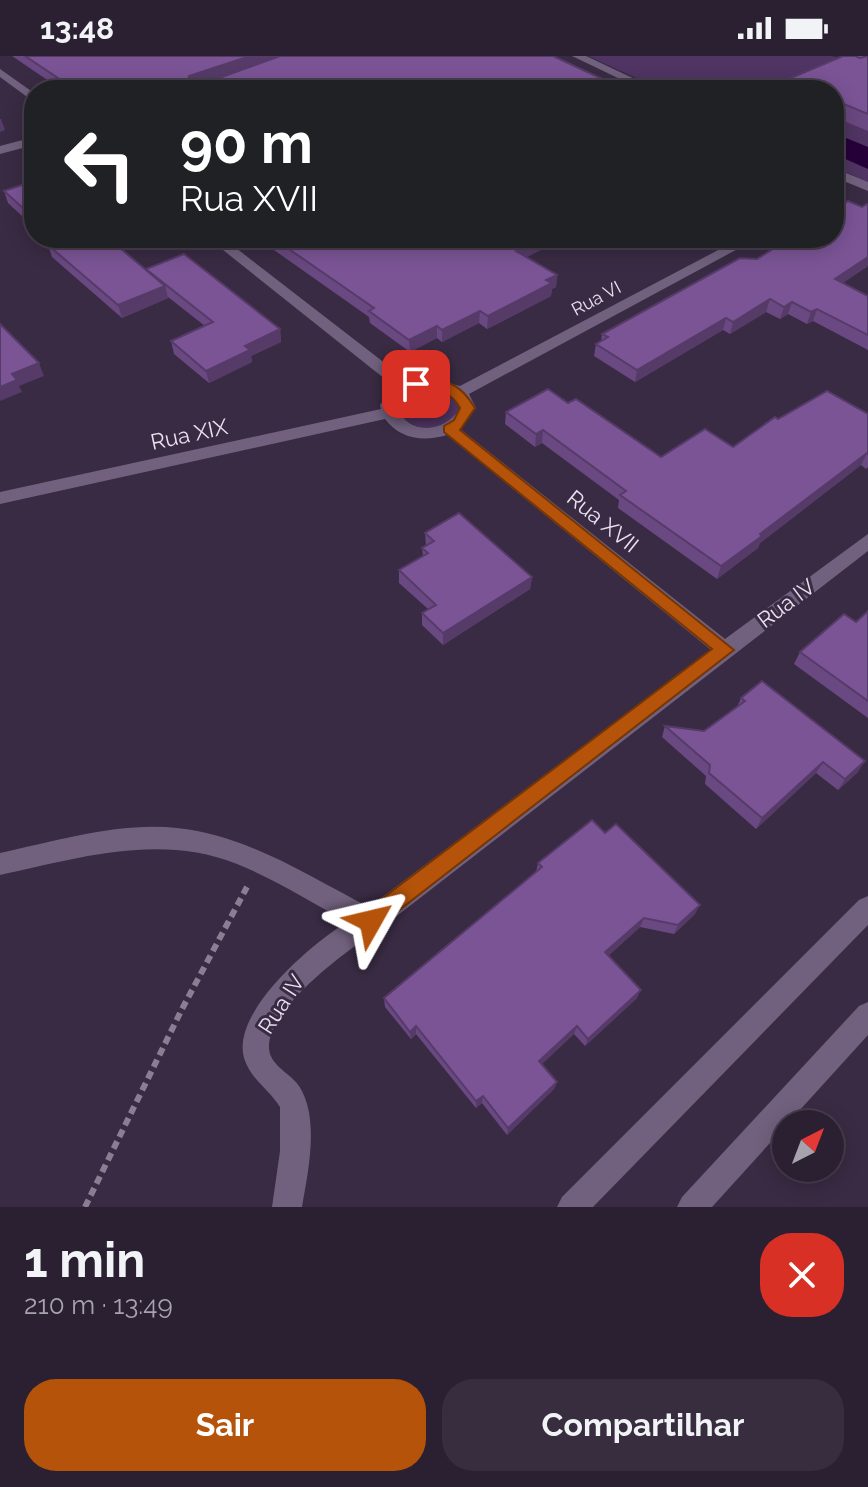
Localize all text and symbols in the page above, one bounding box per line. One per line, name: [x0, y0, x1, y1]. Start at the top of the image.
text: 13:48: [40, 11, 114, 46]
text: 90 m: [180, 110, 313, 176]
icon: left: [48, 112, 152, 216]
text: Rua XVII: [180, 177, 318, 219]
street label: Rua VI: [568, 276, 624, 320]
pin: [382, 350, 450, 418]
icon: arrive: [394, 362, 438, 406]
street label: Rua XIX: [148, 413, 230, 455]
street label: Rua XVII: [562, 484, 644, 558]
street label: Rua IV: [752, 573, 820, 633]
position arrow: [329, 879, 413, 963]
street label: Rua IV: [252, 970, 310, 1038]
north arrow: [772, 1110, 844, 1182]
map controls: [772, 1110, 844, 1182]
text: 1 min: [24, 1232, 145, 1288]
button: close: [760, 1233, 844, 1317]
text: 210 m · 13:49: [24, 1290, 173, 1320]
button: Sair: [24, 1379, 426, 1471]
button: Compartilhar: [442, 1379, 844, 1471]

